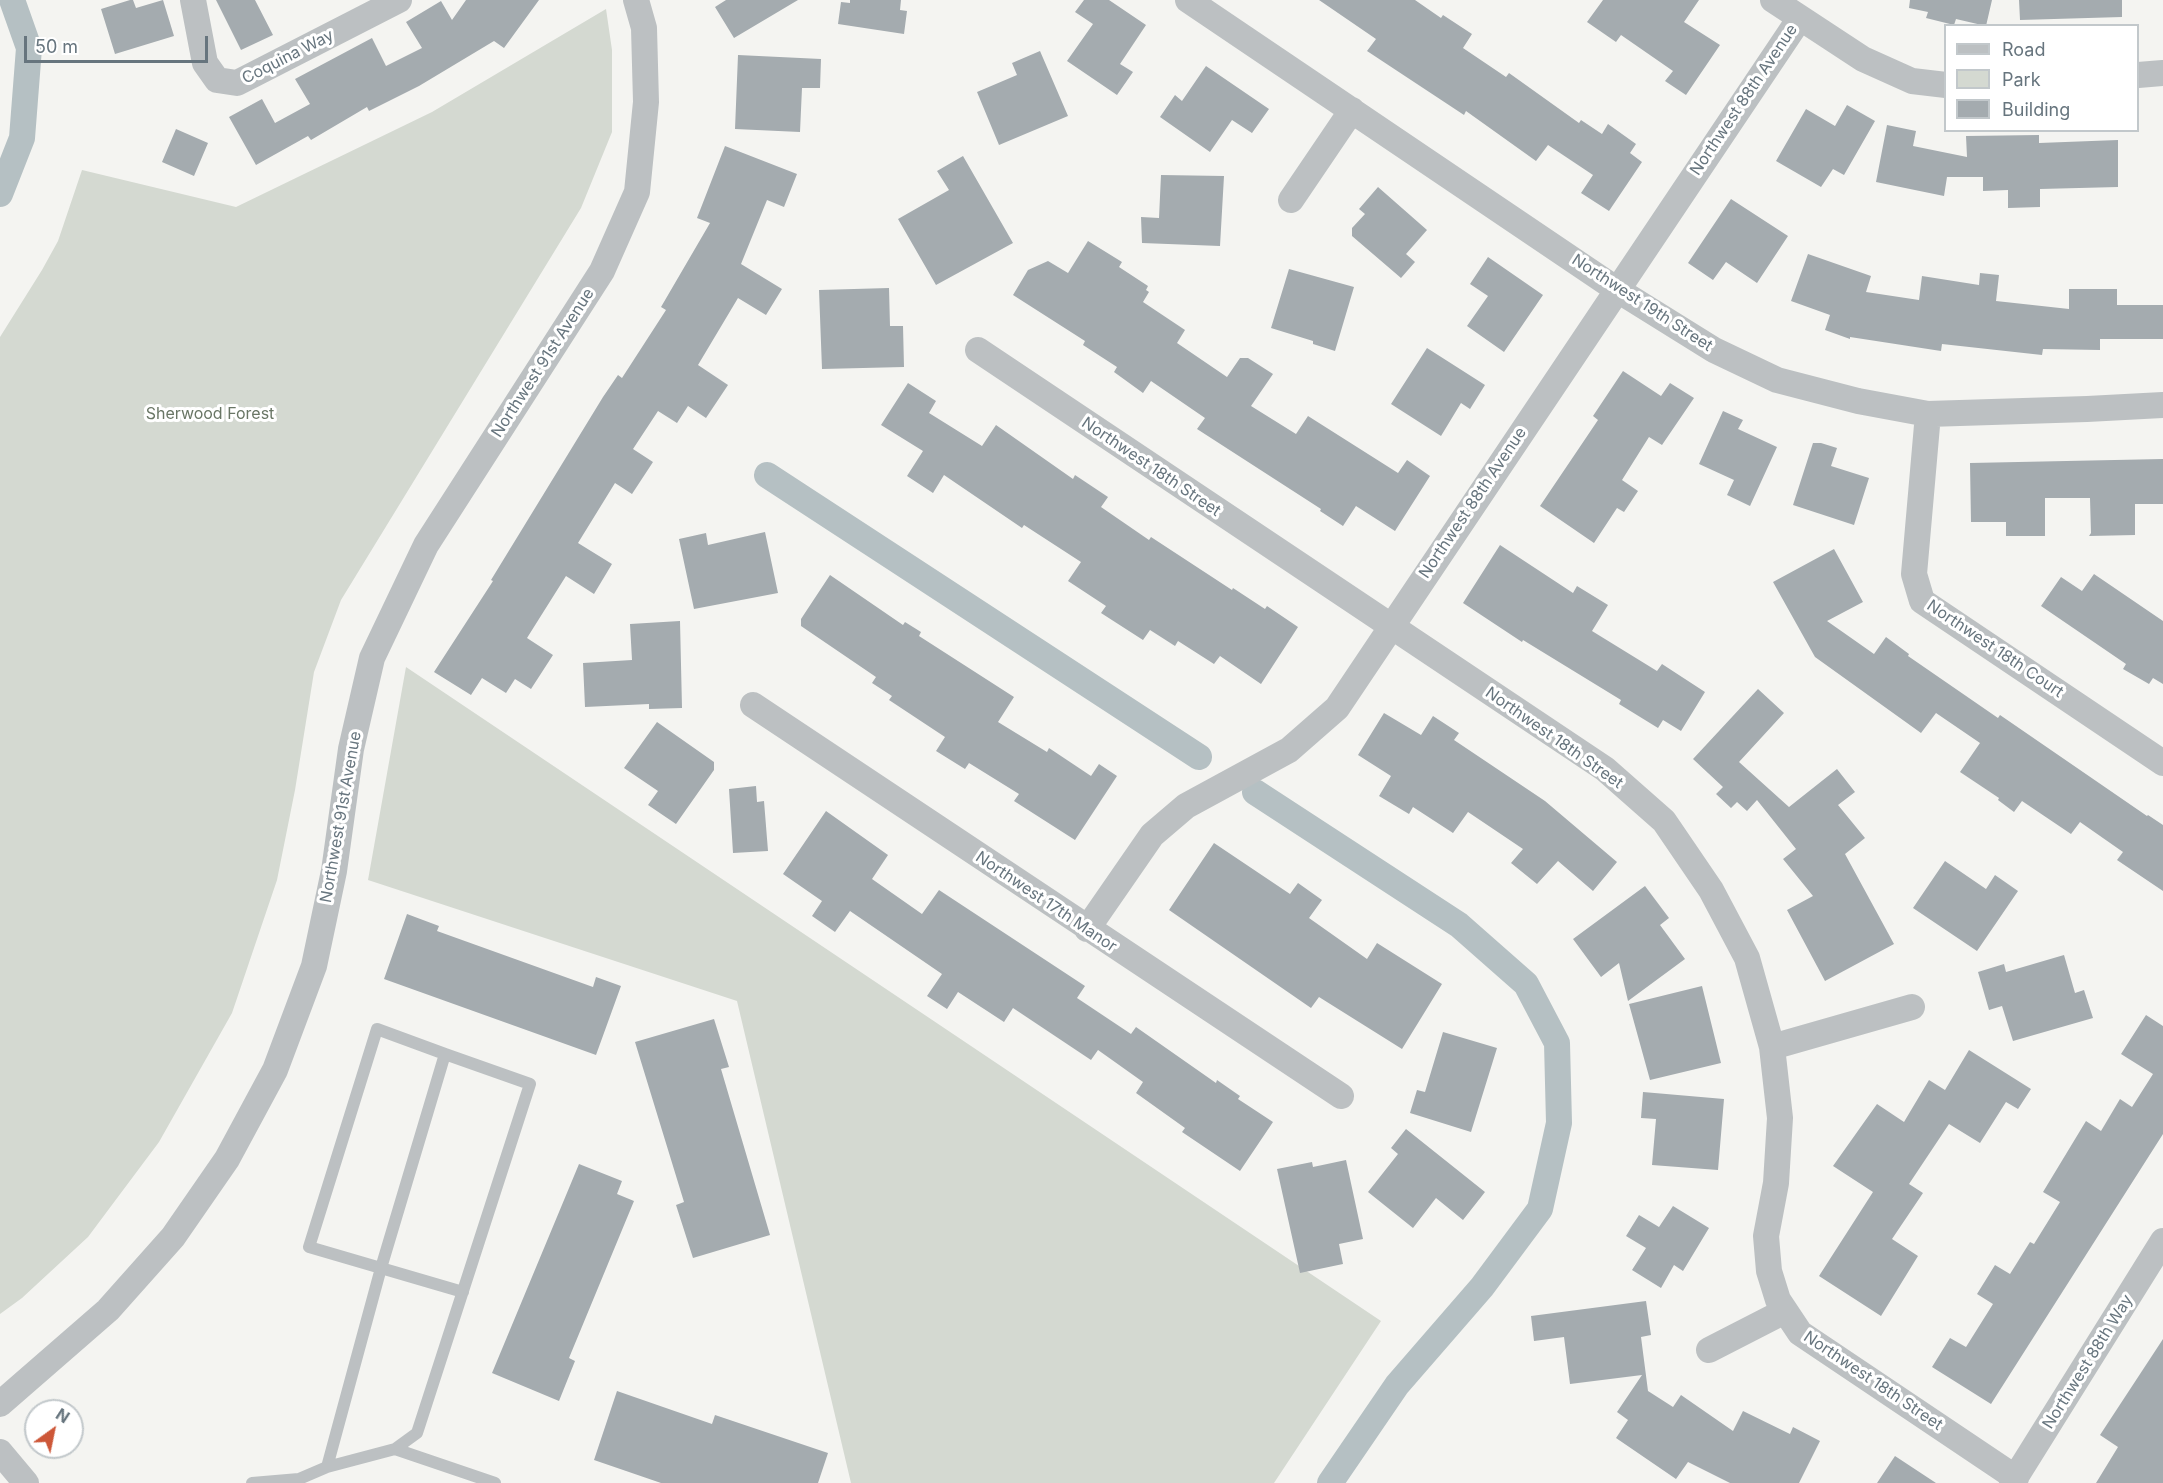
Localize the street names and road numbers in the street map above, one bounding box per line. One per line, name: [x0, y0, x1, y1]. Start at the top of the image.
street label: Northwest 88th Avenue: [1686, 21, 1802, 179]
street label: Coquina Way: [239, 26, 337, 88]
street label: Northwest 19th Street: [1568, 250, 1716, 356]
street label: Northwest 91st Avenue: [488, 285, 598, 441]
street label: Northwest 18th Street: [1078, 413, 1224, 521]
street label: Northwest 88th Avenue: [1415, 424, 1531, 582]
street label: Northwest 18th Court: [1923, 596, 2067, 702]
street label: Northwest 18th Street: [1481, 683, 1627, 793]
street label: Northwest 91st Avenue: [316, 730, 366, 904]
street label: Northwest 17th Manor: [972, 848, 1120, 956]
street label: Northwest 88th Way: [2039, 1291, 2137, 1433]
street label: Northwest 18th Street: [1800, 1327, 1946, 1435]

